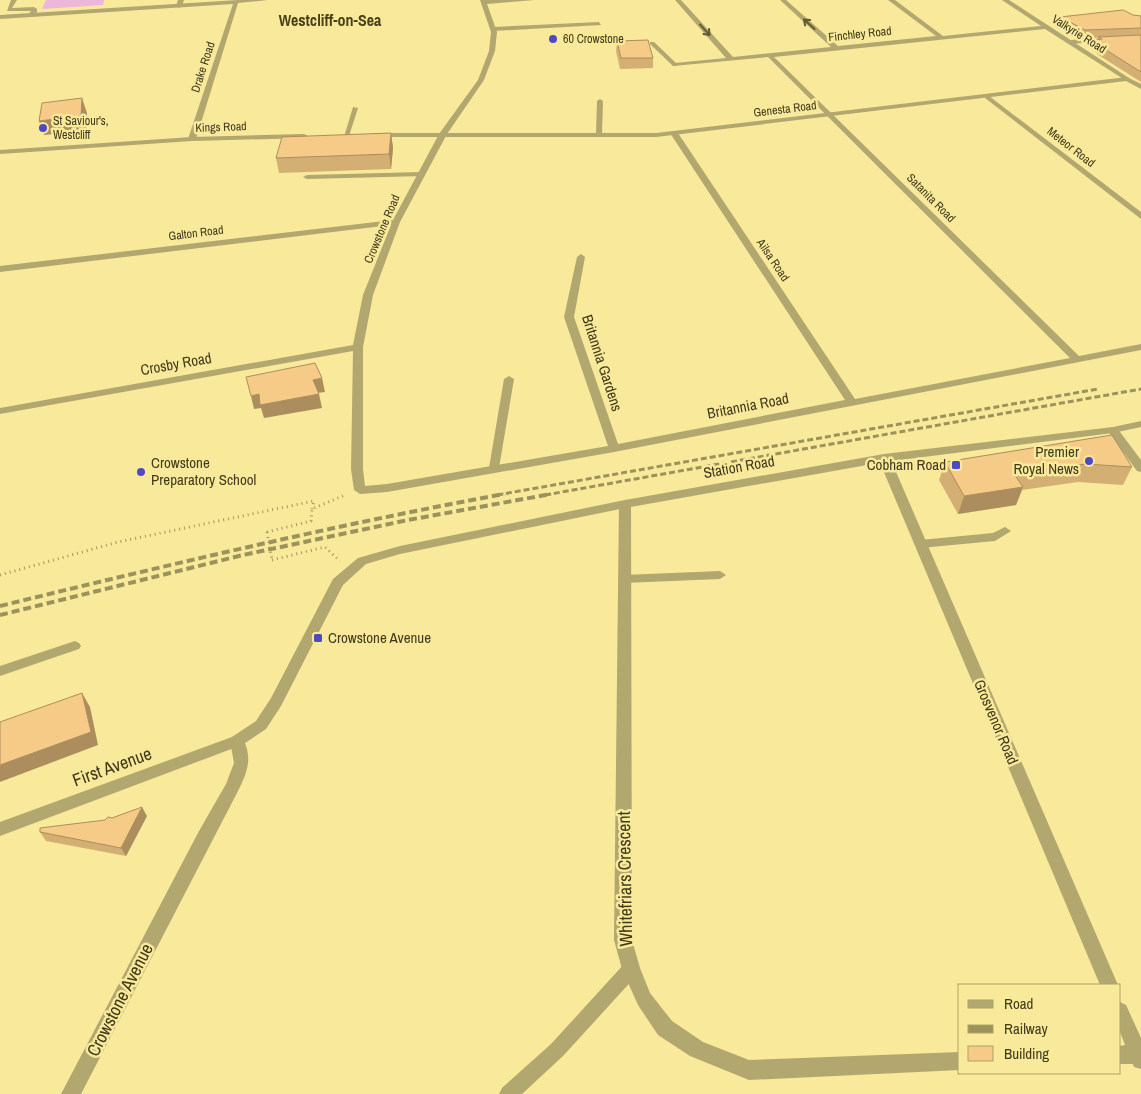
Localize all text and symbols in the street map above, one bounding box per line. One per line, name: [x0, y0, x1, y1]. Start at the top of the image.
district label: Westcliff-on-Sea: [279, 9, 382, 31]
street label: Valkyrie Road: [1049, 11, 1109, 57]
one-way arrow: [803, 18, 816, 30]
one-way arrow: [699, 23, 710, 36]
street label: Finchley Road: [828, 23, 892, 45]
place label: 60 Crowstone: [563, 31, 624, 47]
marker: 60 Crowstone: [547, 33, 559, 45]
street label: Drake Road: [187, 40, 219, 94]
street label: Genesta Road: [753, 97, 817, 121]
place label: St Saviour's, Westcliff: [53, 113, 109, 143]
street label: Kings Road: [195, 118, 247, 136]
marker: St Saviour's, Westcliff: [37, 122, 49, 134]
street label: Meteor Road: [1044, 123, 1098, 171]
street label: Satanita Road: [903, 170, 959, 226]
street label: Crowstone Road: [360, 192, 404, 266]
street label: Galton Road: [168, 222, 224, 244]
street label: Ailsa Road: [752, 235, 793, 284]
street label: Britannia Gardens: [577, 312, 628, 414]
street label: Crosby Road: [139, 347, 213, 380]
street label: Britannia Road: [705, 387, 791, 424]
place label: Premier Royal News: [1013, 441, 1079, 479]
street label: Station Road: [702, 450, 776, 483]
place label: Crowstone Preparatory School: [151, 452, 256, 490]
place label: Cobham Road: [867, 454, 946, 475]
marker: Premier Royal News: [1083, 455, 1095, 467]
marker: Cobham Road: [950, 459, 962, 471]
marker: Crowstone Preparatory School: [135, 466, 147, 478]
place label: Crowstone Avenue: [328, 627, 431, 648]
marker: Crowstone Avenue: [312, 632, 324, 644]
street label: Grosvenor Road: [969, 676, 1024, 767]
street label: First Avenue: [69, 741, 155, 792]
street label: Whitefriars Crescent: [611, 811, 638, 947]
street label: Crowstone Avenue: [80, 939, 159, 1061]
legend: [958, 984, 1121, 1074]
text: Road: [1004, 993, 1033, 1014]
text: Railway: [1004, 1018, 1049, 1039]
text: Building: [1004, 1043, 1049, 1064]

